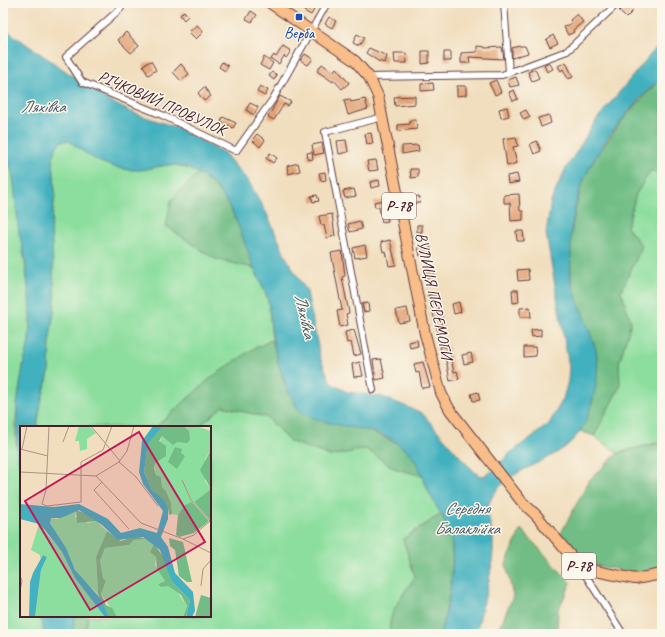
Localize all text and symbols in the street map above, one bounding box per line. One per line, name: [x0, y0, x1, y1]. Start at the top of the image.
marker: Верба: [294, 12, 304, 22]
place label: Верба: [284, 23, 316, 43]
street label: РІЧКОВИЙ ПРОВУЛОК: [95, 66, 232, 141]
water label: Ляхівка: [21, 96, 67, 117]
road number: Р-78: [382, 193, 416, 219]
street label: ВУЛИЦЯ ПЕРЕМОГИ: [411, 231, 458, 364]
water label: Ляхівка: [290, 292, 321, 342]
inset map: [20, 426, 211, 617]
water label: Середня Балаклійка: [434, 498, 501, 539]
road number: Р-78: [562, 553, 596, 579]

